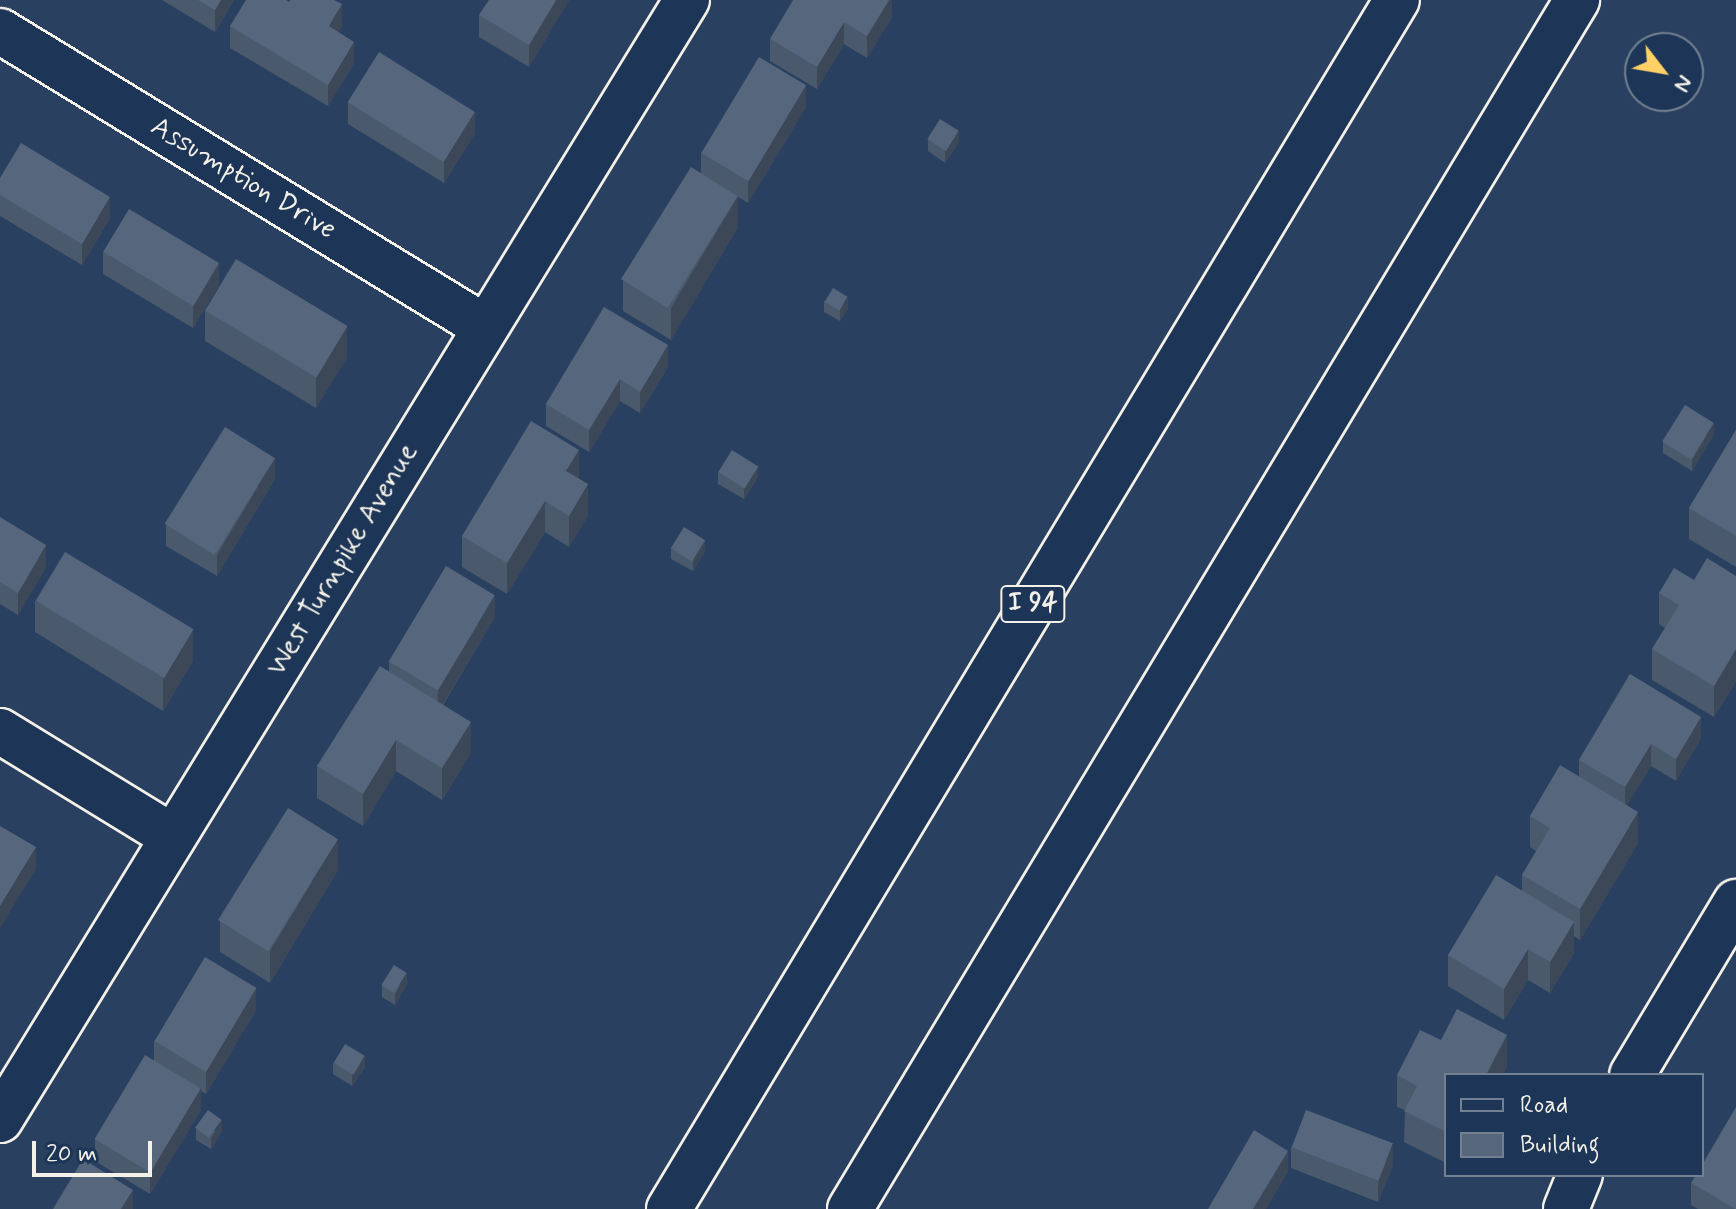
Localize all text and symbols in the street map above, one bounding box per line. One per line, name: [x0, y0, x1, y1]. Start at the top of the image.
north arrow: [1624, 32, 1704, 112]
text: N: [1667, 70, 1699, 97]
street label: Assumption Drive: [145, 111, 341, 247]
street label: West Turnpike Avenue: [260, 438, 426, 682]
road number: I 94: [999, 582, 1067, 626]
legend: [1444, 1073, 1704, 1177]
text: Road: [1520, 1090, 1568, 1121]
scale bar: [36, 1125, 156, 1175]
text: Building: [1520, 1130, 1600, 1161]
text: 20 m: [46, 1139, 97, 1170]

